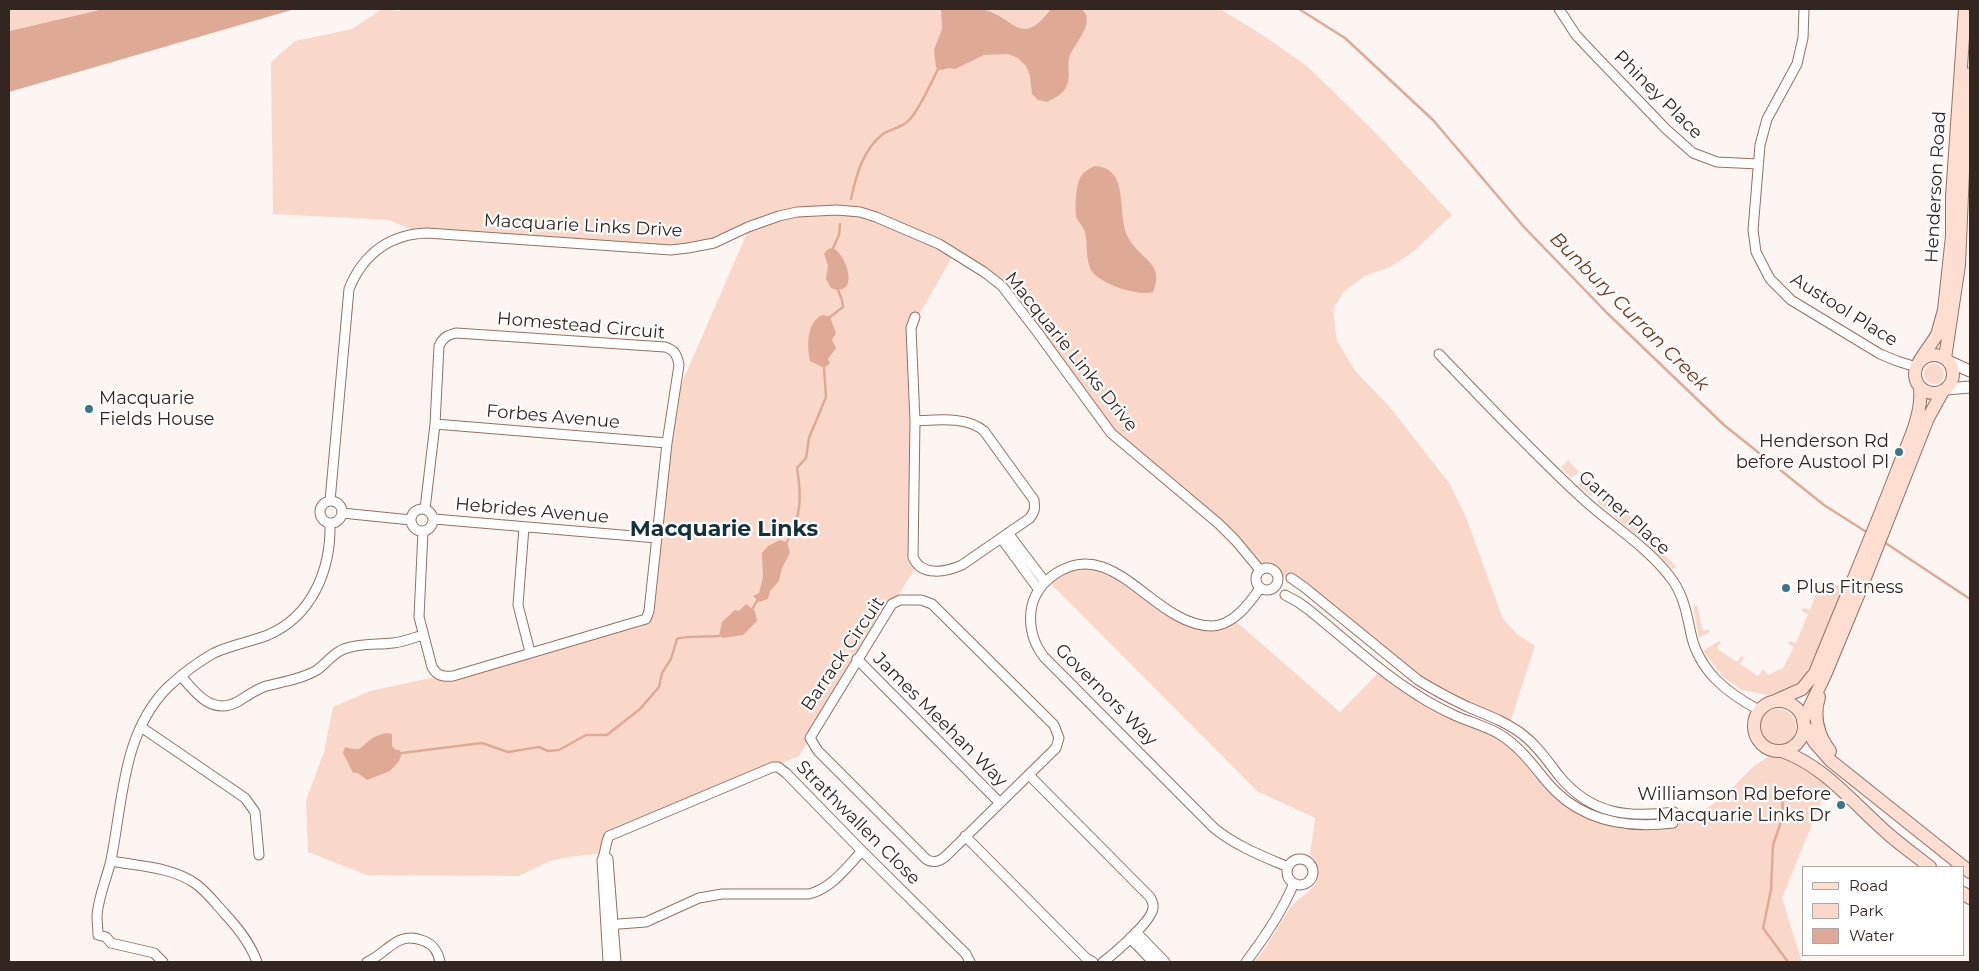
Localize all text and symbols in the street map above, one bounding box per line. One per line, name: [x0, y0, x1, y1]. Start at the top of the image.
street label: Phiney Place: [1609, 46, 1707, 144]
street label: Henderson Road: [1921, 111, 1951, 263]
street label: Macquarie Links Drive: [483, 210, 683, 242]
water label: Bunbury Curran Creek: [1545, 228, 1713, 396]
street label: Macquarie Links Drive: [1000, 268, 1142, 436]
street label: Austool Place: [1787, 269, 1901, 351]
street label: Homestead Circuit: [496, 308, 666, 344]
place label: Macquarie Fields House: [99, 388, 214, 430]
street label: Forbes Avenue: [485, 400, 621, 434]
marker: Macquarie Fields House: [83, 403, 95, 415]
place label: Henderson Rd before Austool Pl: [1736, 431, 1889, 474]
marker: Henderson Rd before Austool Pl: [1893, 446, 1905, 458]
street label: Garner Place: [1574, 466, 1674, 560]
street label: Hebrides Avenue: [454, 494, 610, 528]
district label: Macquarie Links: [630, 517, 818, 543]
place label: Plus Fitness: [1796, 577, 1903, 599]
marker: Plus Fitness: [1780, 582, 1792, 594]
street label: Barrack Circuit: [797, 593, 889, 715]
street label: Governors Way: [1050, 639, 1162, 751]
street label: James Meehan Way: [868, 648, 1012, 792]
street label: Strathwallen Close: [791, 756, 925, 890]
place label: Williamson Rd before Macquarie Links Dr: [1637, 784, 1831, 826]
marker: Williamson Rd before Macquarie Links Dr: [1835, 799, 1847, 811]
legend: [1802, 866, 1964, 956]
text: Road: [1849, 876, 1888, 895]
text: Park: [1849, 901, 1883, 920]
text: Water: [1849, 926, 1895, 945]

